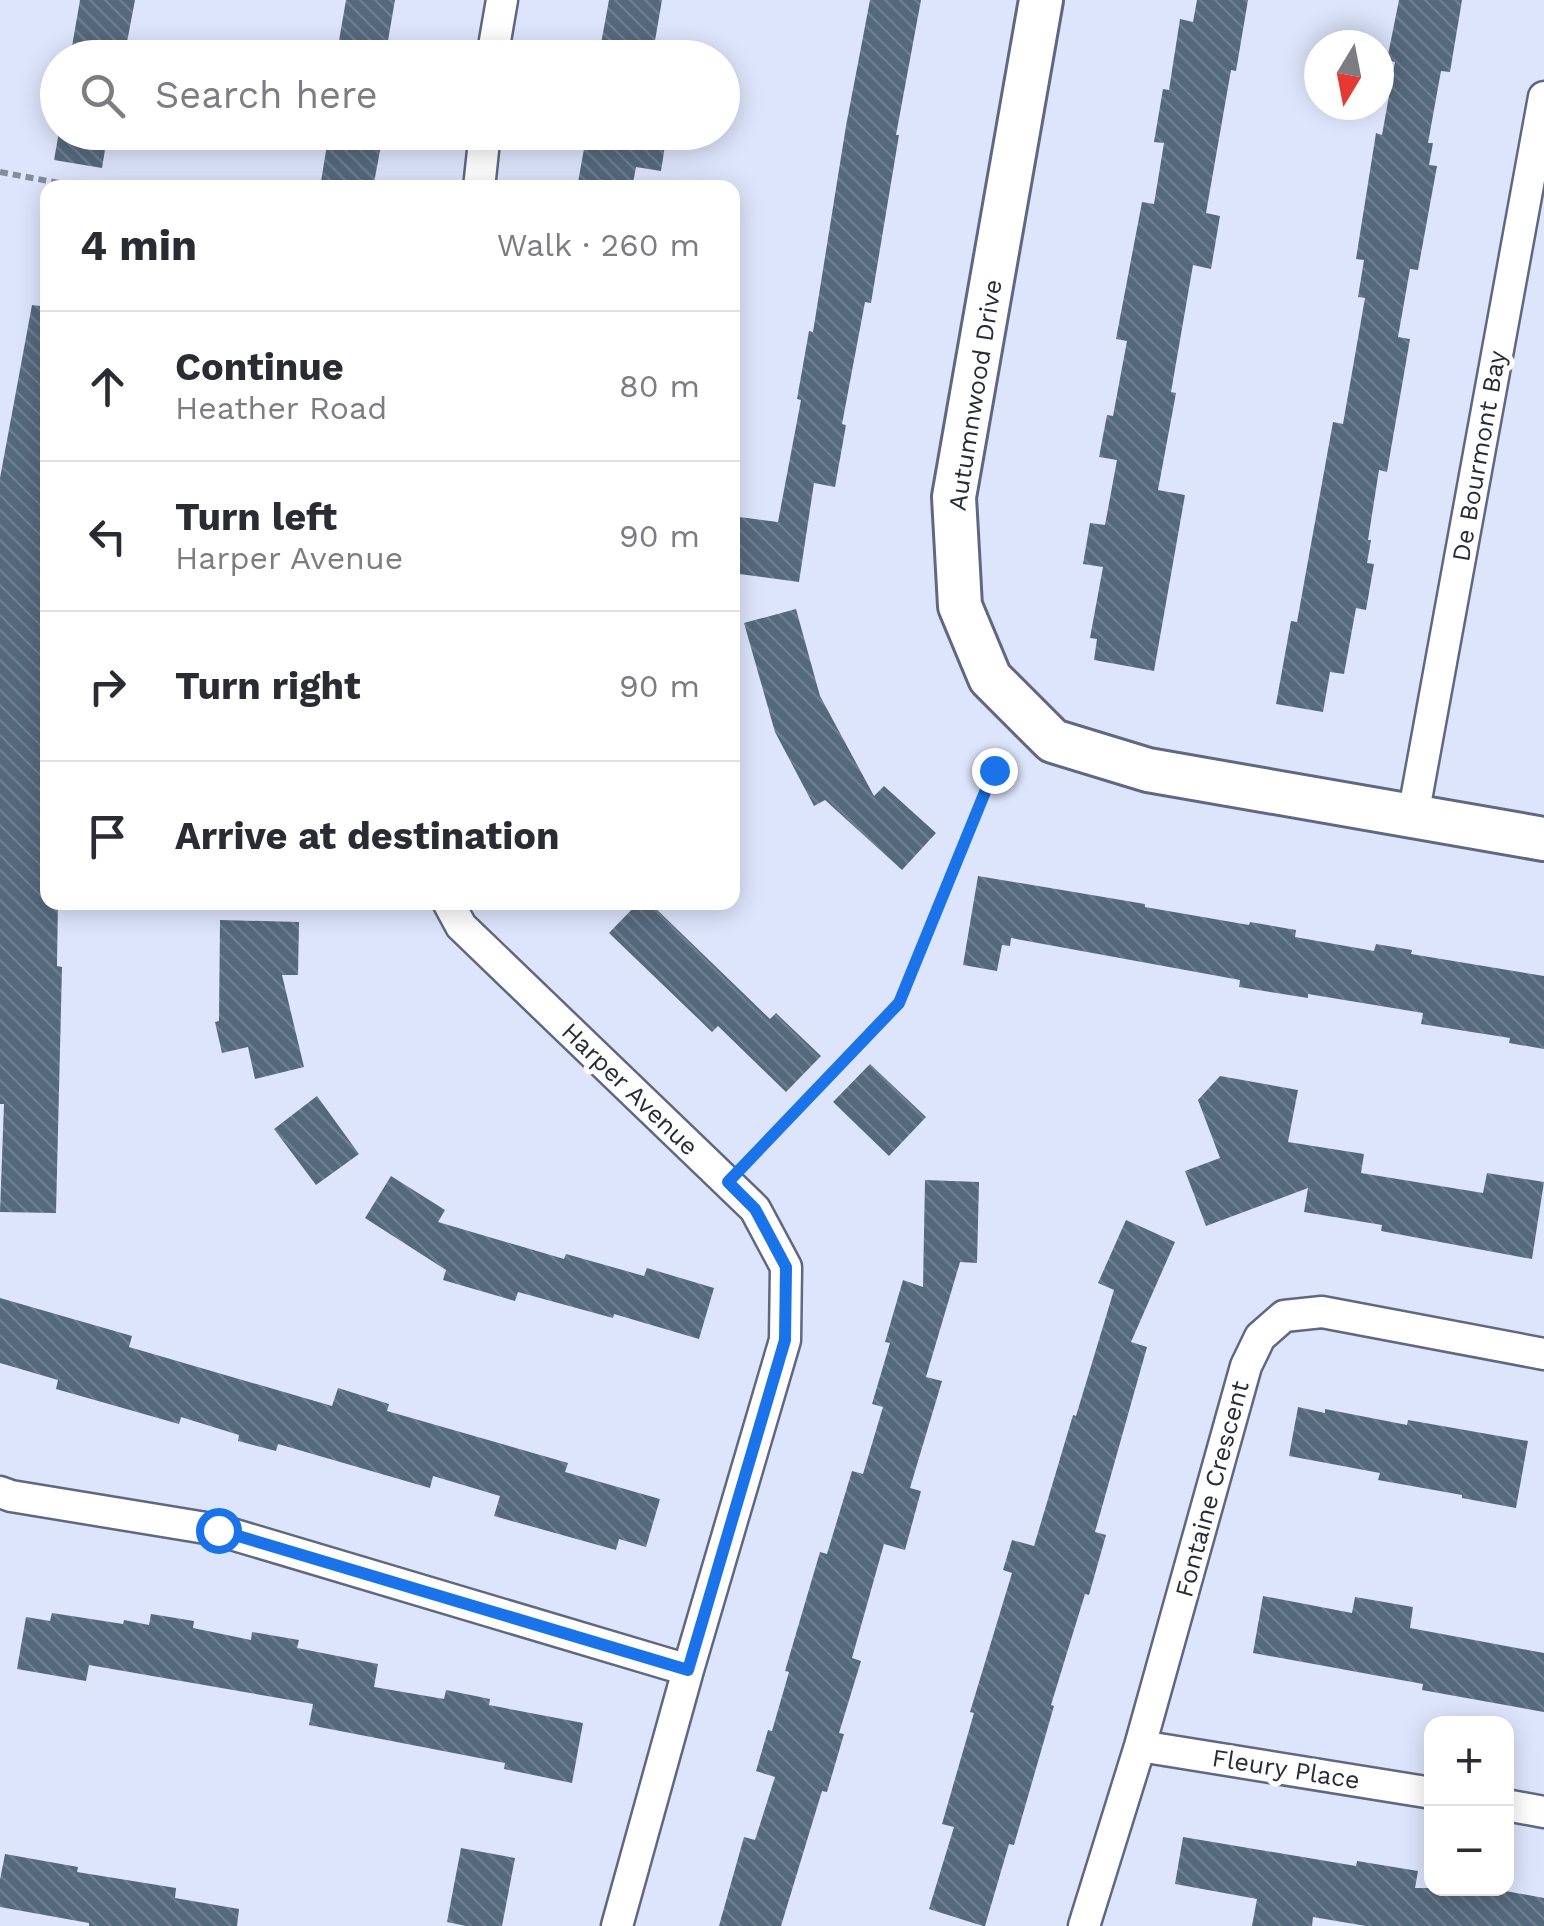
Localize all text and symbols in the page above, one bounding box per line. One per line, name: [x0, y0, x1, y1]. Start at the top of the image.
north arrow: [1304, 30, 1394, 120]
search box: [40, 40, 740, 150]
icon: search: [75, 68, 130, 123]
text: Search here: [155, 73, 378, 117]
text: 4 min: [80, 221, 197, 270]
text: Walk · 260 m: [497, 226, 700, 264]
street label: Autumnwood Drive: [942, 277, 1008, 513]
text: Continue: [175, 345, 344, 389]
street label: De Bourmont Bay: [1446, 348, 1512, 564]
icon: ahead: [80, 359, 135, 414]
text: 80 m: [619, 367, 700, 405]
text: Heather Road: [175, 389, 387, 427]
text: Turn left: [175, 495, 337, 539]
icon: left: [80, 509, 135, 564]
text: 90 m: [619, 517, 700, 555]
text: Harper Avenue: [175, 539, 403, 577]
icon: right: [80, 659, 135, 714]
text: Turn right: [175, 664, 361, 708]
text: 90 m: [619, 667, 700, 705]
route end: [972, 748, 1018, 794]
icon: arrive: [80, 809, 135, 864]
text: Arrive at destination: [175, 814, 560, 858]
street label: Harper Avenue: [556, 1017, 704, 1161]
street label: Fontaine Crescent: [1169, 1377, 1255, 1600]
route start: [196, 1508, 242, 1554]
map controls: [1424, 1716, 1514, 1896]
button: +: [1424, 1716, 1514, 1806]
street label: Fleury Place: [1210, 1743, 1362, 1795]
button: −: [1424, 1806, 1514, 1896]

